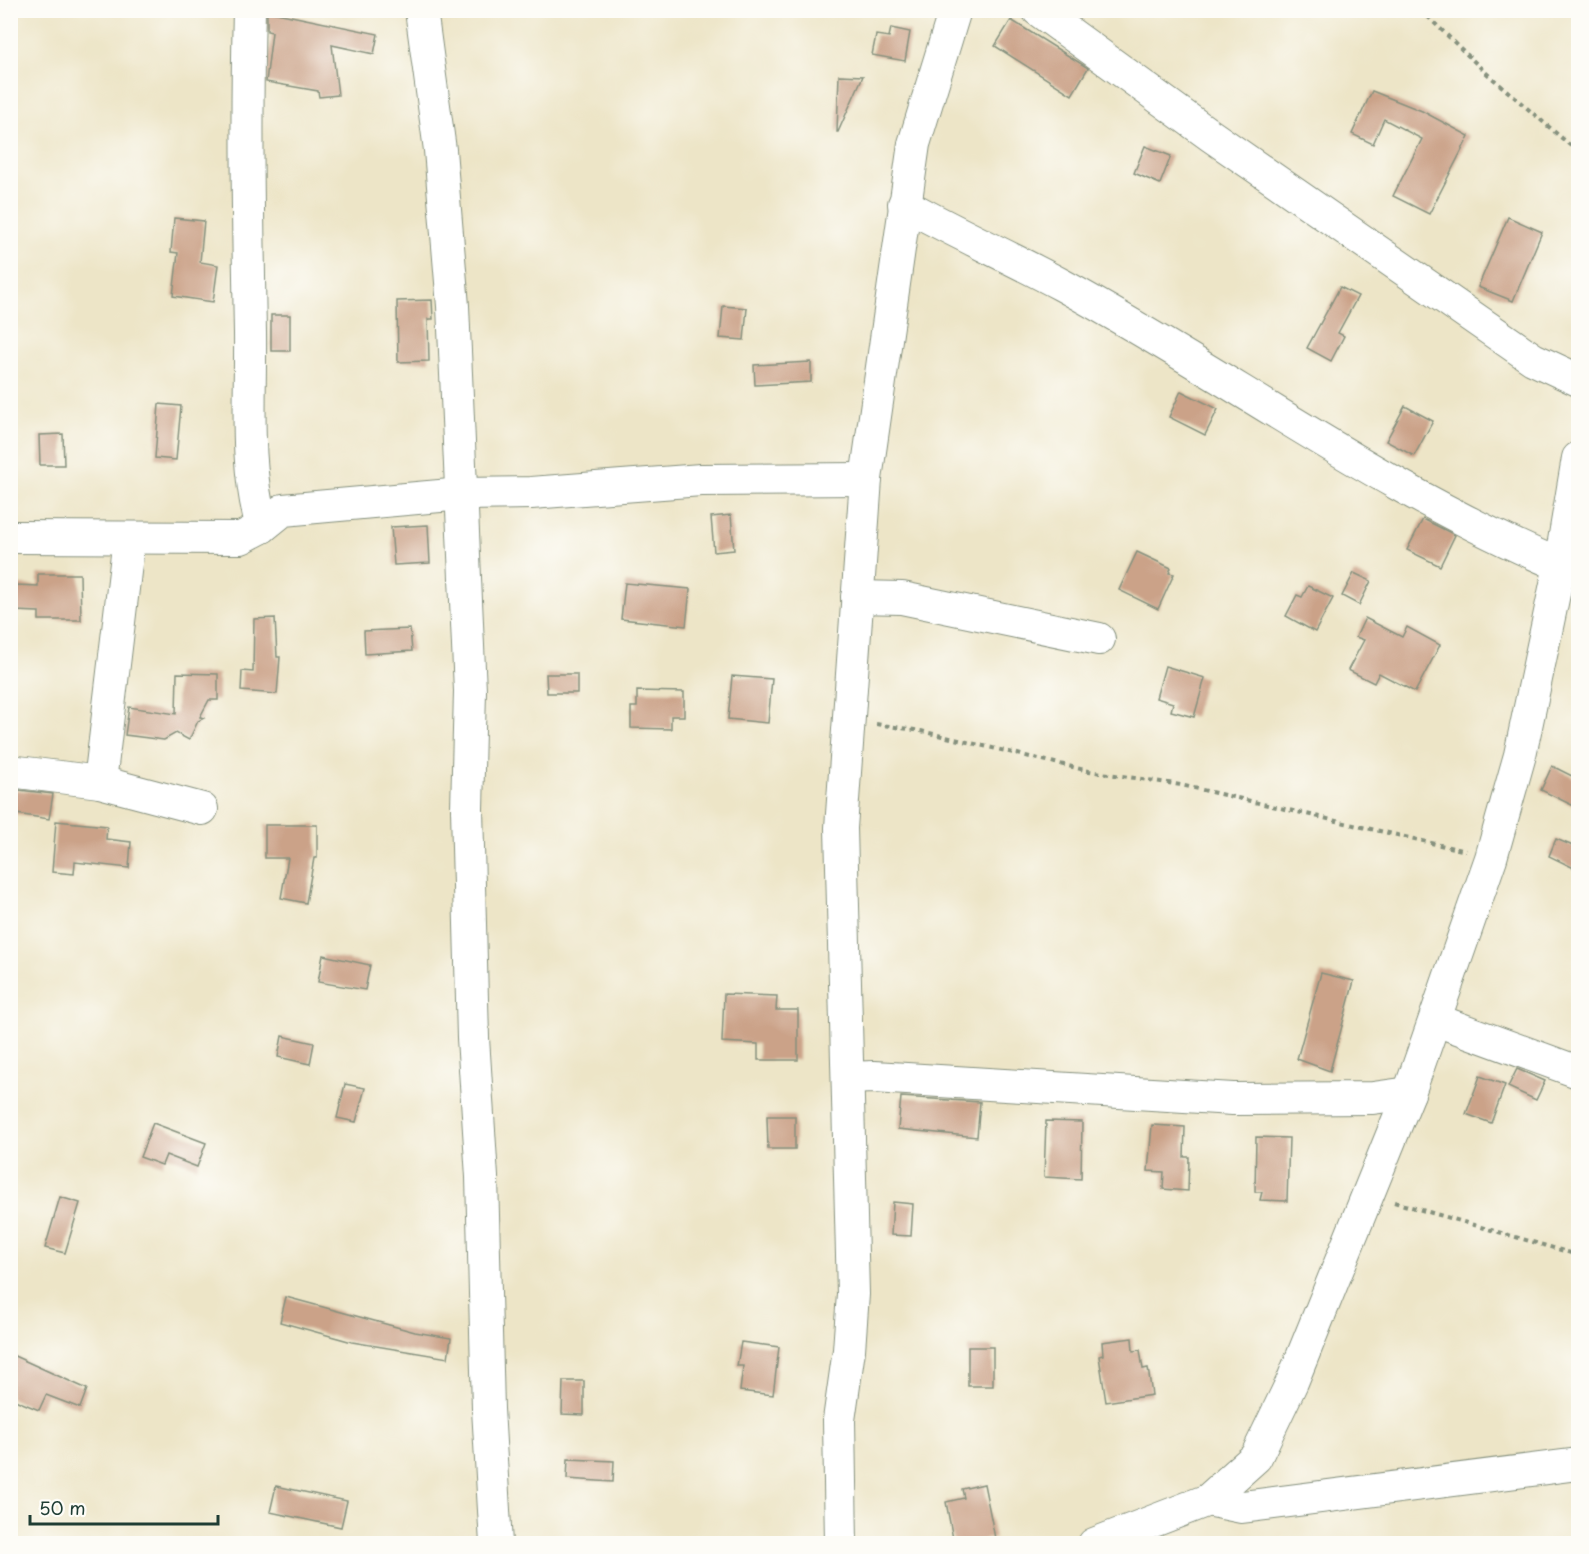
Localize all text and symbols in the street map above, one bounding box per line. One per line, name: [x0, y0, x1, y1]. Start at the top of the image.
scale bar: [30, 1488, 218, 1526]
text: 50 m: [39, 1494, 86, 1521]

